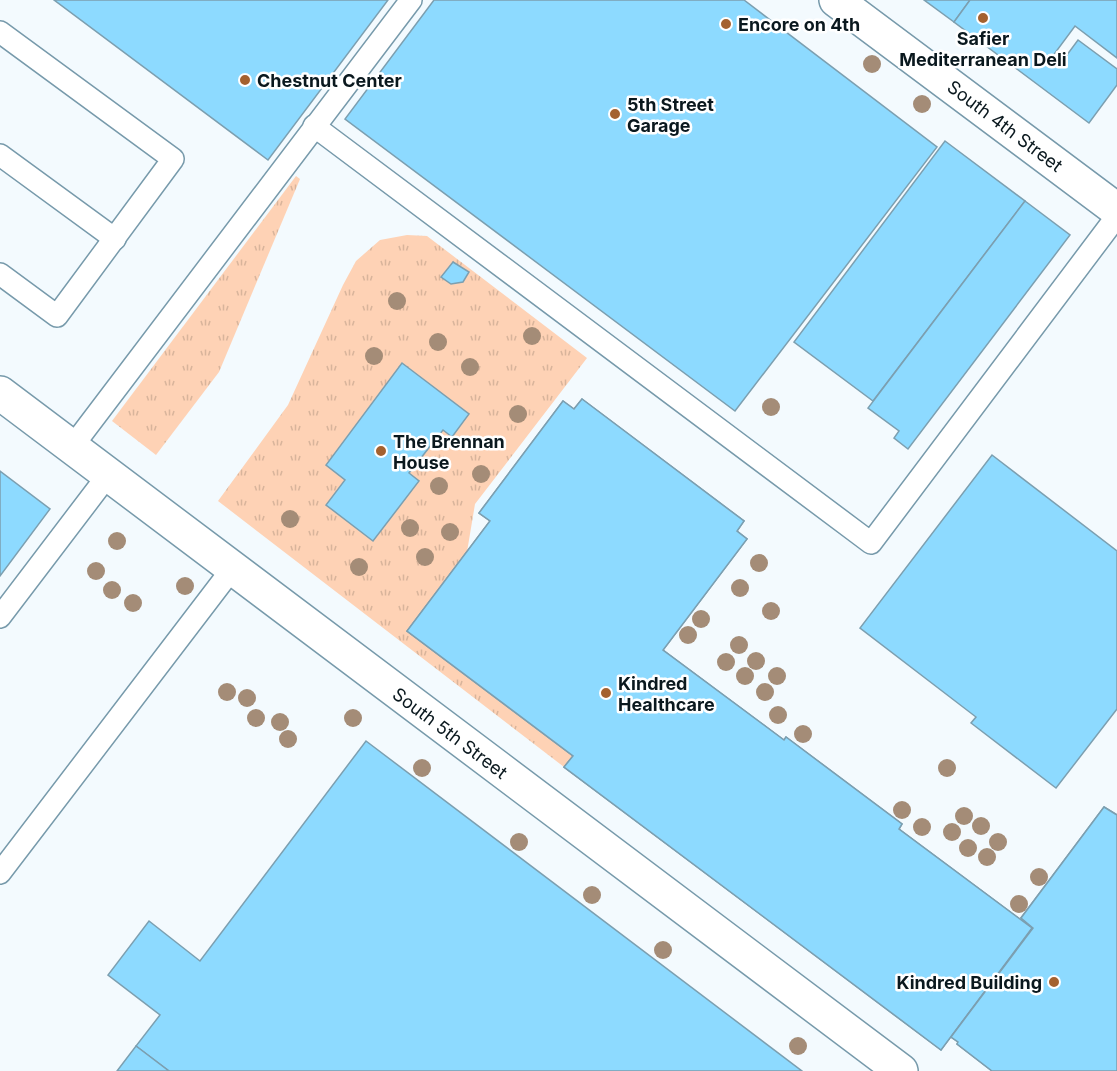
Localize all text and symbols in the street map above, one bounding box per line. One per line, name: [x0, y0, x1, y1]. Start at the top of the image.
marker: Safier Mediterranean Deli: [976, 11, 990, 25]
place label: Encore on 4th: [738, 14, 860, 35]
marker: Encore on 4th: [719, 17, 733, 31]
place label: Safier Mediterranean Deli: [899, 28, 1067, 70]
place label: Chestnut Center: [257, 70, 402, 91]
marker: Chestnut Center: [238, 73, 252, 87]
street label: South 4th Street: [943, 76, 1067, 176]
place label: 5th Street Garage: [627, 94, 714, 136]
marker: 5th Street Garage: [608, 107, 622, 121]
place label: The Brennan House: [393, 431, 505, 473]
marker: The Brennan House: [374, 444, 388, 458]
place label: Kindred Healthcare: [618, 673, 715, 715]
street label: South 5th Street: [389, 683, 511, 783]
marker: Kindred Healthcare: [599, 686, 613, 700]
place label: Kindred Building: [897, 972, 1042, 993]
marker: Kindred Building: [1047, 975, 1061, 989]

